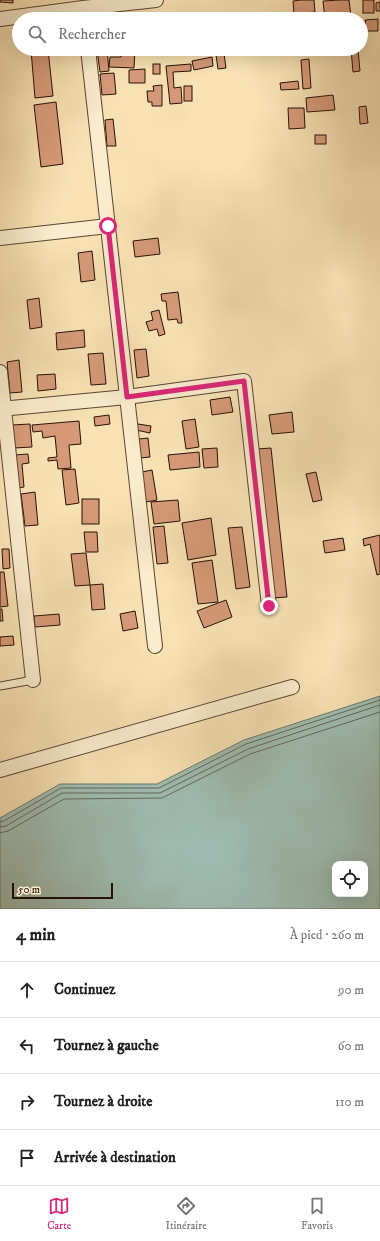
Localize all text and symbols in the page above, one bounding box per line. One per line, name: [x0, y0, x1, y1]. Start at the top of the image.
search box: [12, 12, 368, 56]
icon: search: [26, 23, 48, 45]
text: Rechercher: [58, 25, 126, 44]
route start: [99, 217, 117, 235]
route end: [260, 597, 278, 615]
map controls: [332, 861, 368, 897]
button: locate: [332, 861, 368, 897]
scale bar: [12, 881, 113, 900]
text: 50 m: [18, 883, 40, 897]
text: 4 min: [16, 924, 55, 946]
text: À pied · 260 m: [290, 927, 364, 943]
icon: ahead: [16, 979, 38, 1001]
text: Continuez: [54, 980, 115, 999]
text: 90 m: [338, 982, 364, 998]
icon: left: [16, 1035, 38, 1057]
text: Tournez à gauche: [54, 1036, 159, 1055]
text: 60 m: [338, 1038, 364, 1054]
icon: right: [16, 1091, 38, 1113]
text: Tournez à droite: [54, 1092, 152, 1111]
text: 110 m: [335, 1094, 364, 1110]
icon: arrive: [16, 1147, 38, 1169]
text: Arrivée à destination: [54, 1148, 176, 1167]
tab: Carte: [47, 1195, 71, 1233]
tab: Itinéraire: [166, 1195, 207, 1233]
tab: Favoris: [301, 1195, 333, 1233]

